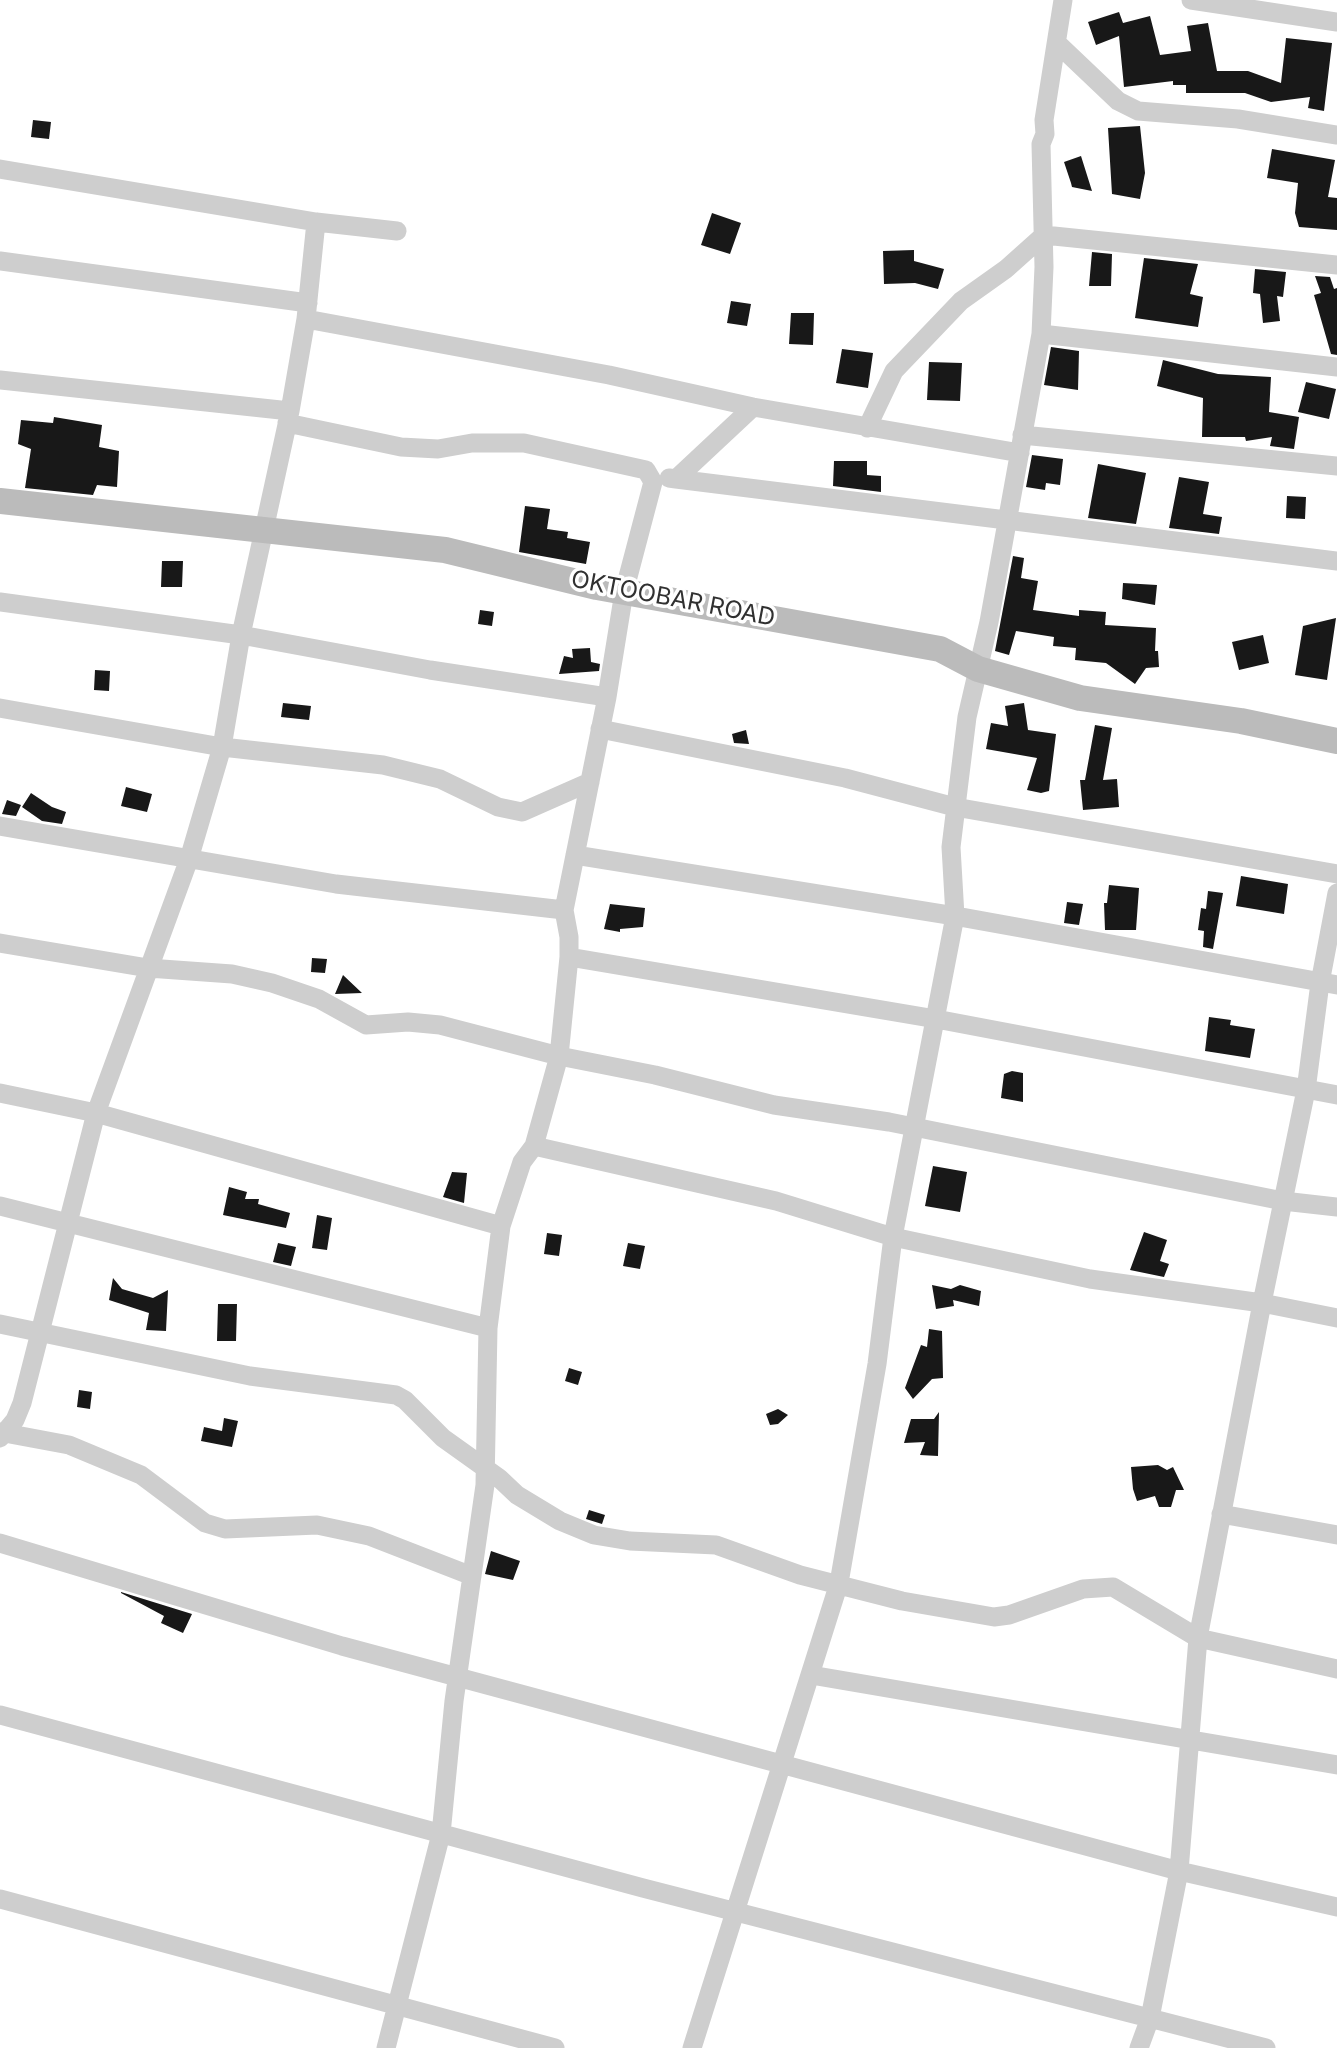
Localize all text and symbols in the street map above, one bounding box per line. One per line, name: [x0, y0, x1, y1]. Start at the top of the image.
street label: OKTOOBAR ROAD: [569, 565, 777, 633]

